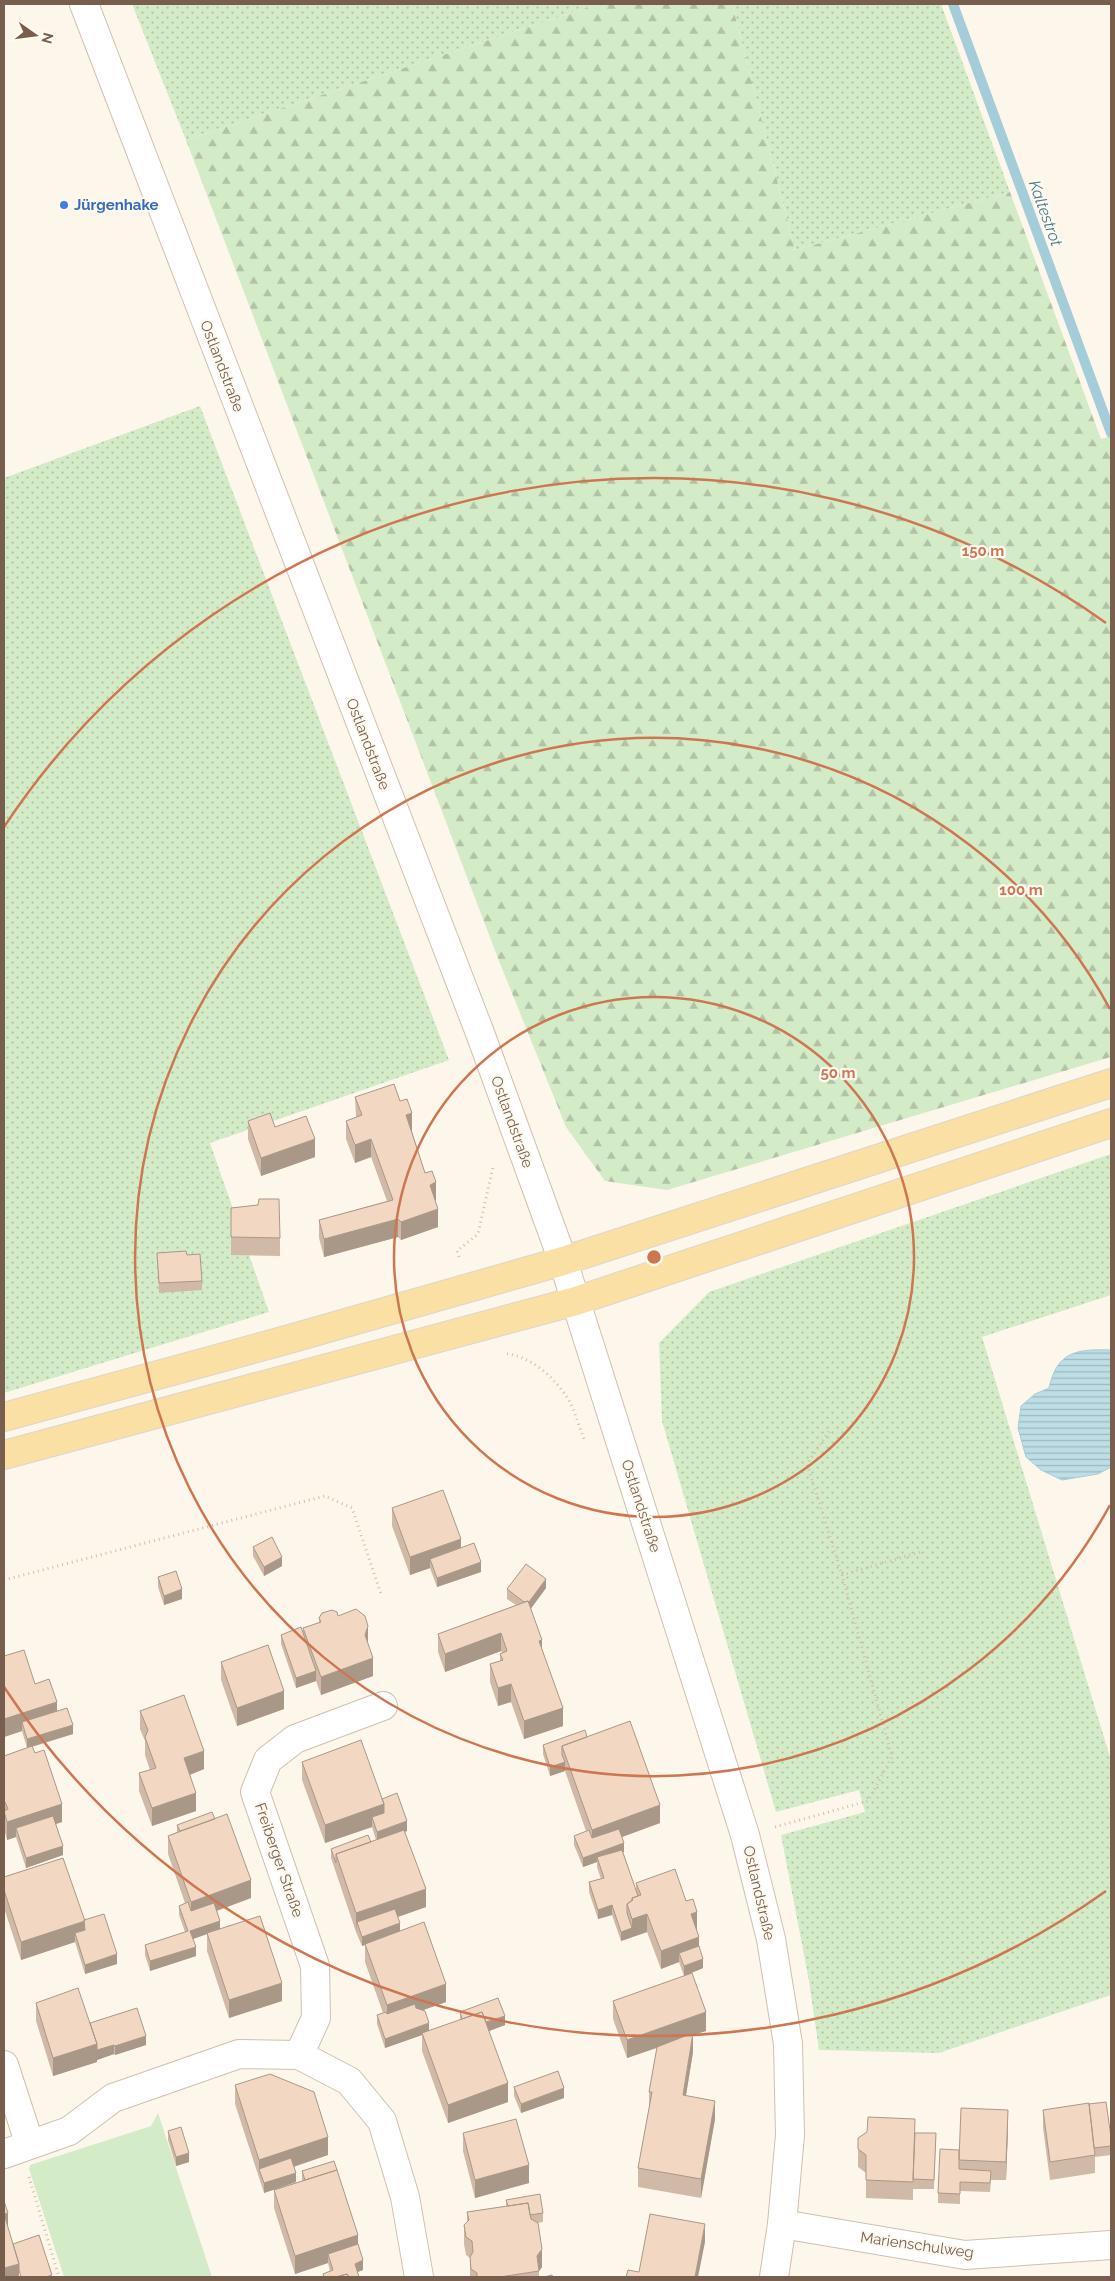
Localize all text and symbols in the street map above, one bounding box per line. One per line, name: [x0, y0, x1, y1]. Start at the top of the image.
north arrow: [10, 10, 60, 60]
text: N: [39, 31, 57, 45]
water label: Kaltestrot: [1025, 178, 1066, 249]
place label: Jürgenhake: [74, 196, 158, 214]
marker: Jürgenhake: [58, 199, 70, 211]
street label: Ostlandstraße: [196, 318, 248, 415]
text: 150 m: [962, 542, 1004, 560]
street label: Ostlandstraße: [342, 696, 394, 793]
text: 100 m: [999, 881, 1043, 899]
text: 50 m: [820, 1064, 856, 1082]
street label: Ostlandstraße: [487, 1074, 537, 1171]
centre of rings: [645, 1248, 663, 1266]
street label: Ostlandstraße: [618, 1457, 665, 1555]
street label: Freiberger Straße: [251, 1800, 307, 1920]
street label: Ostlandstraße: [739, 1844, 779, 1942]
street label: Marienschulweg: [859, 2228, 975, 2262]

